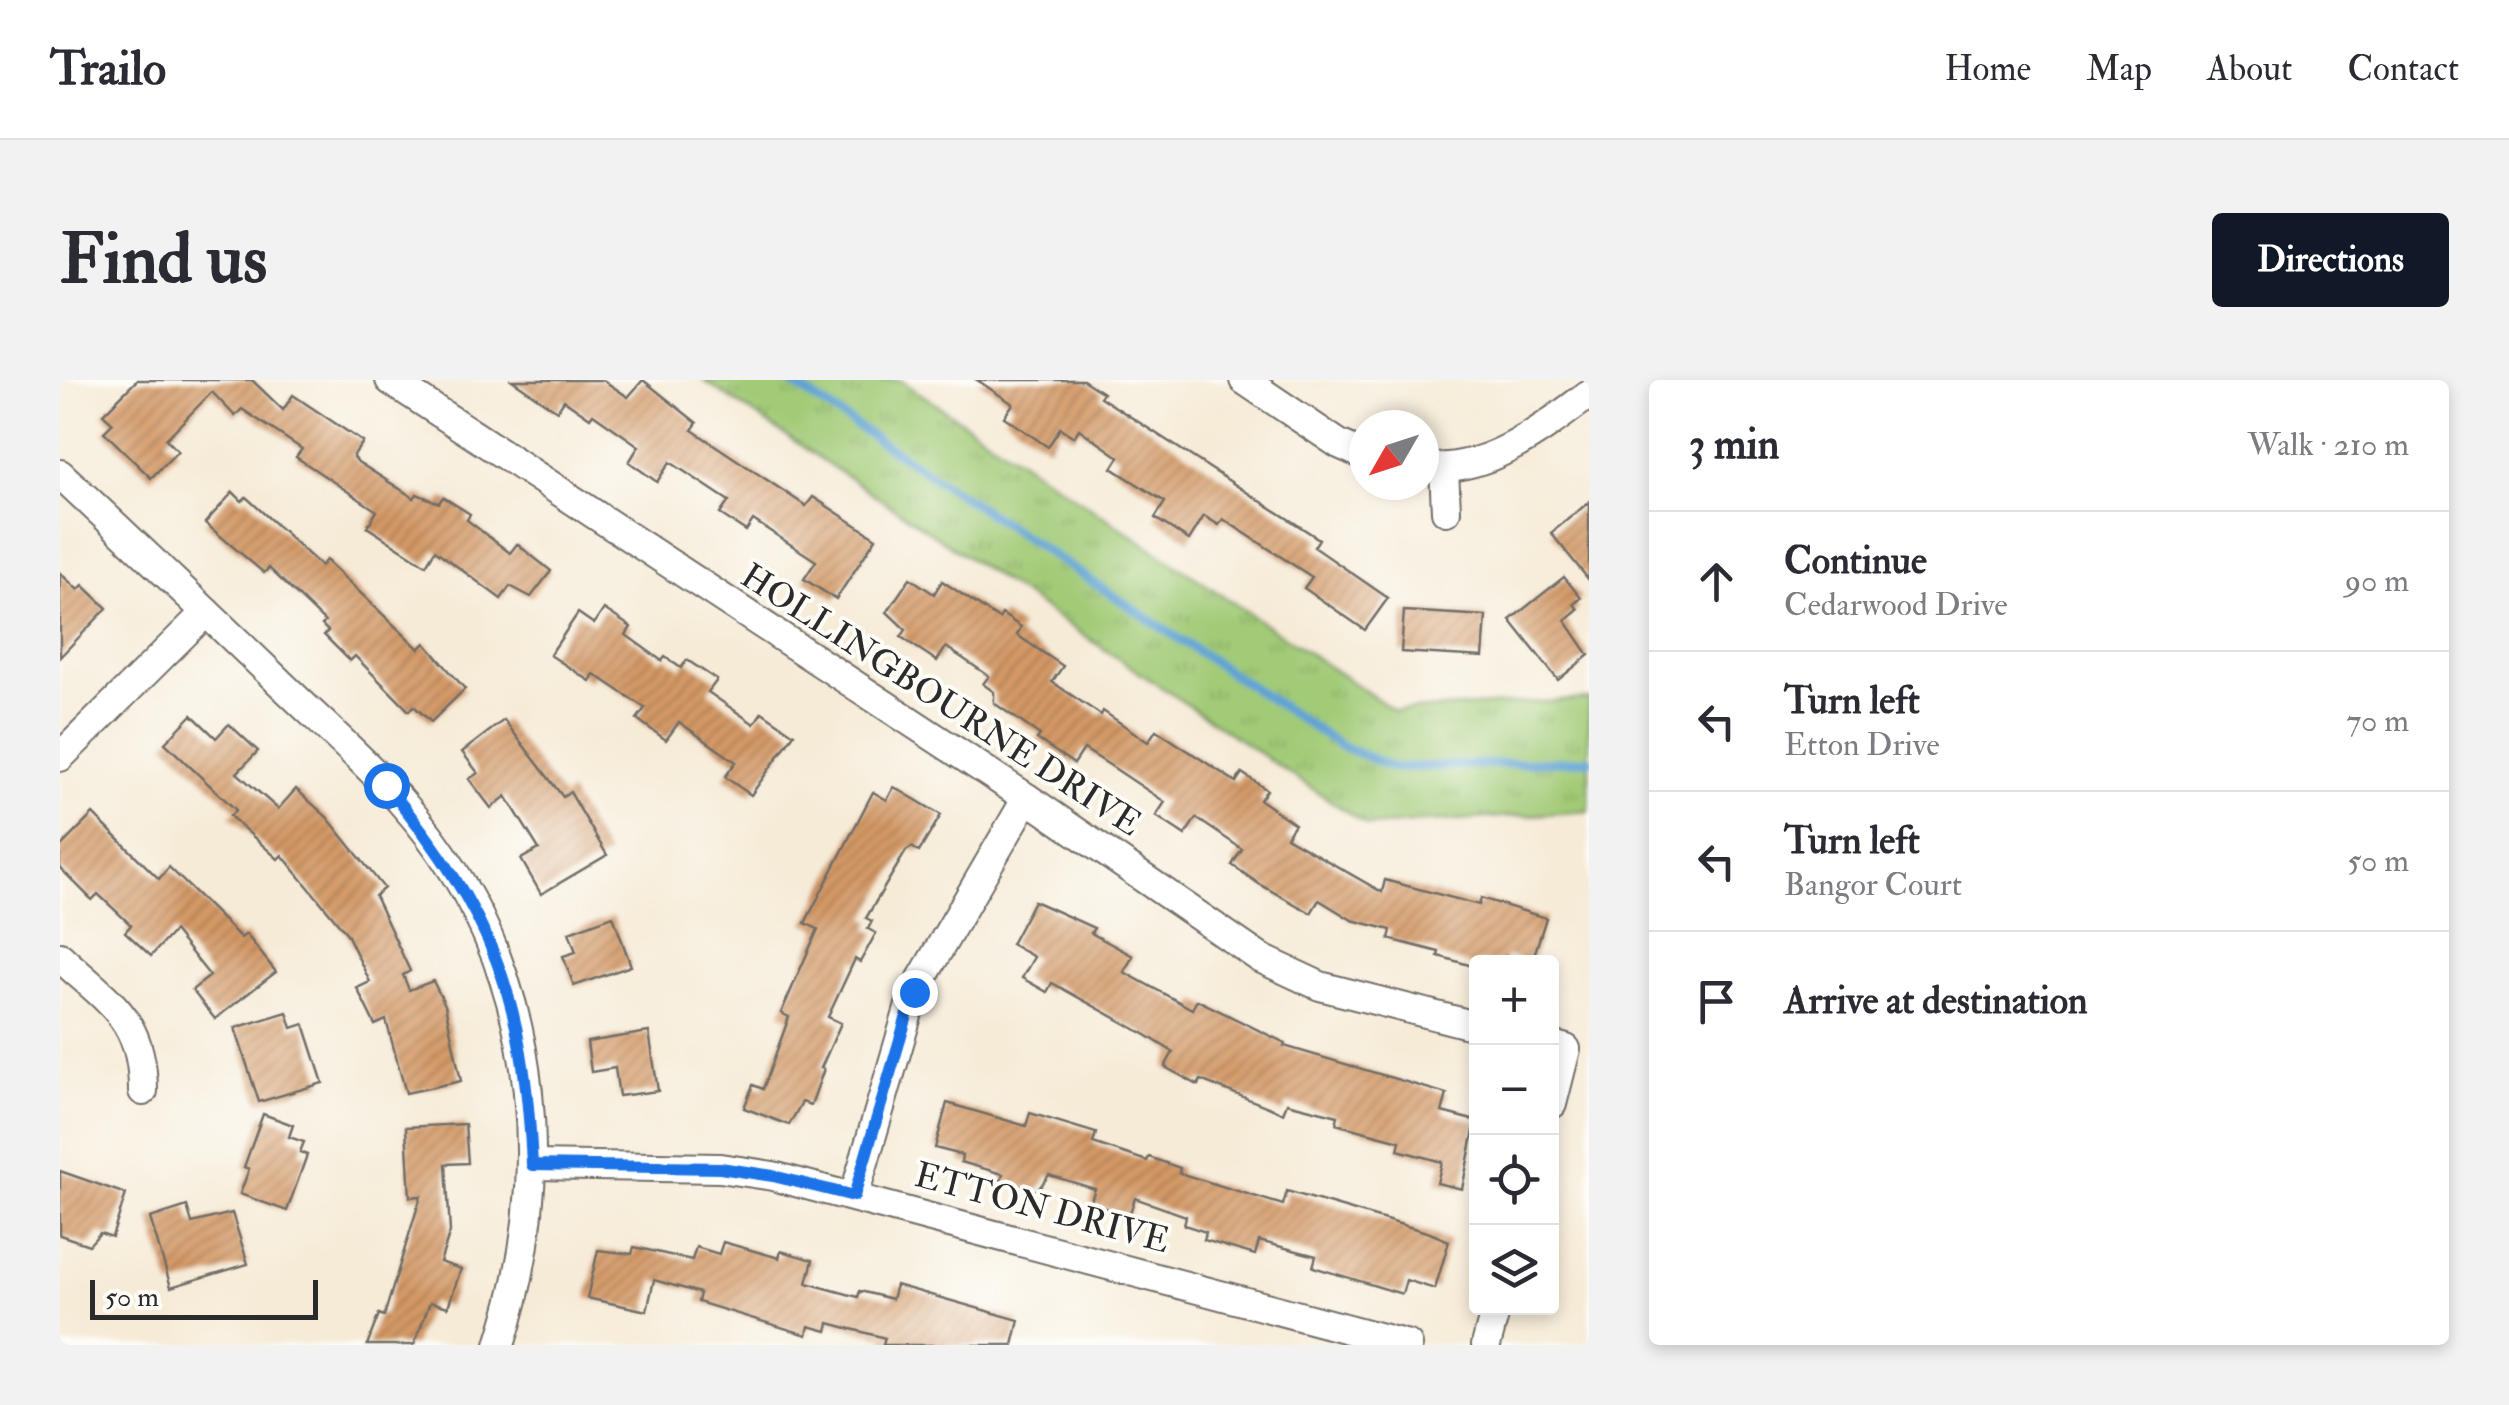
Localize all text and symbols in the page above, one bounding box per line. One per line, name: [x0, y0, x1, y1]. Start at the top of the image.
text: Trailo: [50, 39, 166, 99]
text: Home: [1944, 47, 2031, 91]
text: Map: [2086, 47, 2152, 91]
text: About: [2207, 47, 2292, 91]
text: Contact: [2347, 47, 2459, 91]
button: Directions: [2212, 213, 2449, 307]
text: Find us: [60, 216, 267, 304]
north arrow: [1349, 410, 1439, 500]
text: 3 min: [1689, 419, 1779, 471]
text: Walk · 210 m: [2247, 425, 2409, 465]
text: Continue: [1784, 537, 1927, 585]
street label: HOLLINGBOURNE DRIVE: [733, 554, 1149, 846]
icon: ahead: [1689, 554, 1744, 609]
text: 90 m: [2345, 561, 2409, 601]
text: Cedarwood Drive: [1784, 585, 2008, 625]
text: Turn left: [1784, 677, 1920, 725]
icon: left: [1689, 694, 1744, 749]
text: 70 m: [2346, 701, 2409, 741]
text: Etton Drive: [1784, 725, 1940, 765]
route start: [364, 763, 410, 809]
text: Turn left: [1784, 817, 1920, 865]
icon: left: [1689, 834, 1744, 889]
text: 50 m: [2347, 841, 2409, 881]
text: Bangor Court: [1784, 865, 1962, 905]
map controls: [1469, 955, 1559, 1315]
button: +: [1469, 955, 1559, 1045]
route end: [892, 970, 938, 1016]
icon: arrive: [1689, 974, 1744, 1029]
text: Arrive at destination: [1784, 977, 2088, 1025]
button: −: [1469, 1045, 1559, 1135]
button: locate: [1469, 1135, 1559, 1225]
street label: ETTON DRIVE: [910, 1153, 1174, 1263]
button: layers: [1469, 1225, 1559, 1315]
scale bar: [90, 1275, 318, 1320]
text: 50 m: [105, 1280, 159, 1315]

